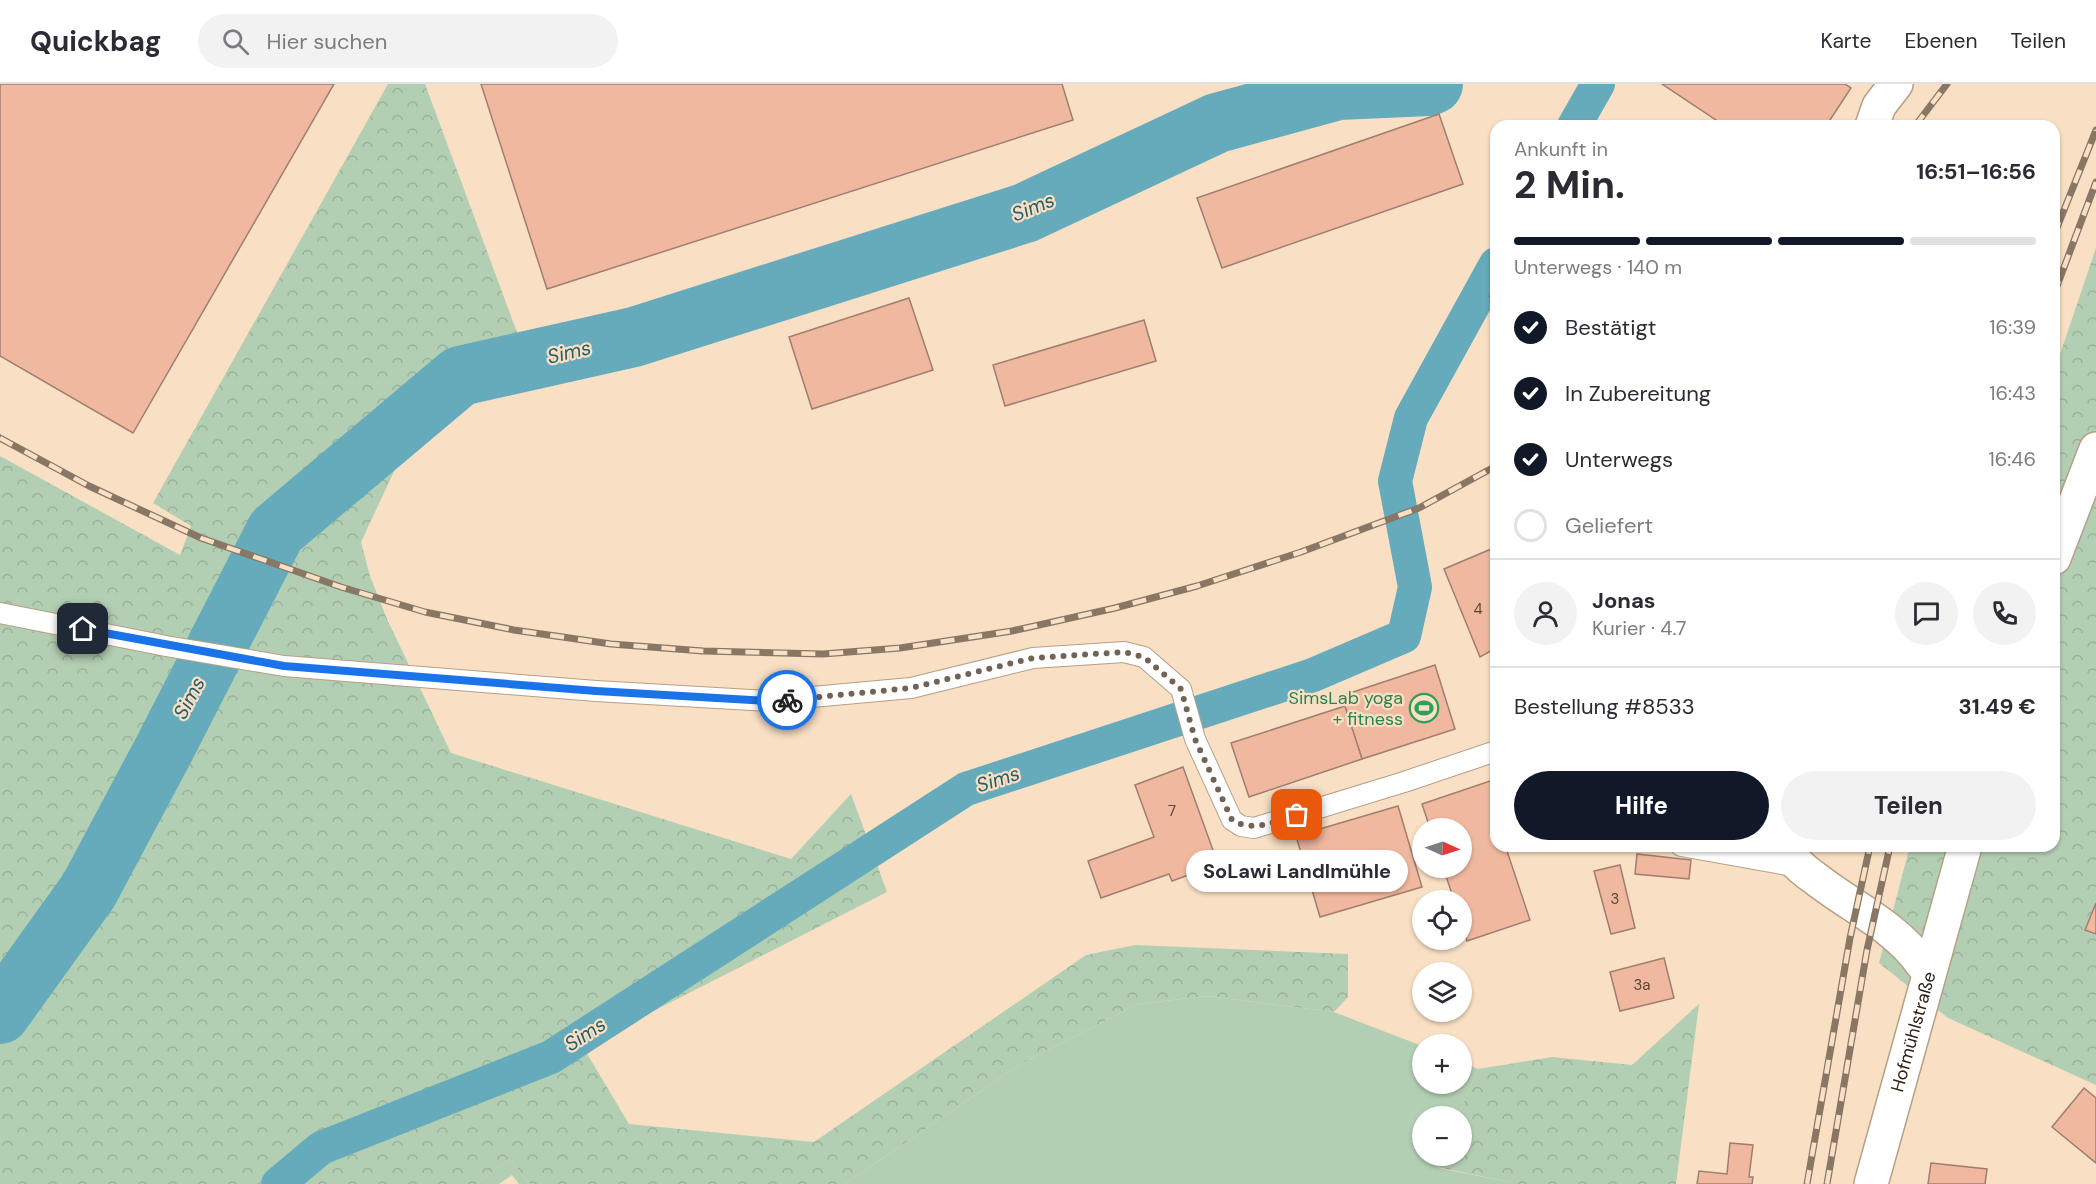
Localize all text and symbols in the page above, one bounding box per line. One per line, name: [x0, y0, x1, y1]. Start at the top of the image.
search box: [198, 14, 618, 68]
text: Quickbag: [30, 23, 162, 60]
icon: search: [219, 25, 252, 58]
text: Hier suchen: [267, 27, 387, 56]
text: Karte: [1821, 27, 1871, 55]
text: Ebenen: [1904, 27, 1977, 55]
text: Teilen: [2010, 27, 2066, 55]
text: Ankunft in: [1514, 136, 1608, 162]
text: 16:51–16:56: [1916, 157, 2036, 186]
text: 2 Min.: [1514, 159, 1625, 210]
water label: Sims: [1008, 187, 1058, 227]
text: Unterwegs · 140 m: [1514, 254, 1682, 280]
icon: check: [1514, 311, 1547, 344]
text: Bestätigt: [1565, 313, 1656, 342]
text: 16:39: [1989, 314, 2036, 340]
water label: Sims: [545, 334, 593, 370]
icon: check: [1514, 377, 1547, 410]
text: In Zubereitung: [1565, 379, 1711, 408]
text: 16:43: [1989, 380, 2036, 406]
icon: check: [1514, 443, 1547, 476]
text: Unterwegs: [1565, 445, 1673, 474]
text: 16:46: [1988, 446, 2036, 472]
text: Geliefert: [1565, 511, 1653, 540]
button: person: [1514, 582, 1577, 645]
button: chat: [1895, 582, 1958, 645]
button: phone: [1973, 582, 2036, 645]
text: Jonas: [1592, 586, 1656, 615]
house number: 4: [1473, 599, 1483, 619]
pin: [57, 603, 108, 654]
icon: home: [66, 612, 99, 645]
text: Kurier · 4.7: [1592, 615, 1687, 641]
courier: [757, 670, 817, 730]
water label: Sims: [167, 672, 211, 724]
icon: bike: [771, 684, 804, 717]
place label: SimsLab yoga + fitness: [1289, 686, 1403, 731]
sports icon: SimsLab yoga + fitness: [1408, 692, 1440, 724]
text: Bestellung #8533: [1514, 692, 1695, 721]
text: 31.49 €: [1959, 692, 2036, 721]
water label: Sims: [973, 760, 1023, 798]
button: Hilfe: [1514, 771, 1769, 840]
button: Teilen: [1781, 771, 2036, 840]
pin: [1271, 789, 1322, 840]
icon: bag: [1280, 798, 1313, 831]
house number: 7: [1168, 801, 1176, 821]
north arrow: [1412, 818, 1472, 878]
map controls: [1412, 818, 1472, 1166]
callout: SoLawi Landlmühle: [1186, 851, 1408, 893]
text: SoLawi Landlmühle: [1203, 858, 1391, 884]
house number: 3: [1611, 889, 1619, 909]
button: locate: [1412, 890, 1472, 950]
button: layers: [1412, 962, 1472, 1022]
street label: Hofmühlstraße: [1885, 969, 1941, 1095]
house number: 3a: [1633, 975, 1651, 995]
water label: Sims: [559, 1011, 611, 1057]
button: +: [1412, 1034, 1472, 1094]
button: −: [1412, 1106, 1472, 1166]

